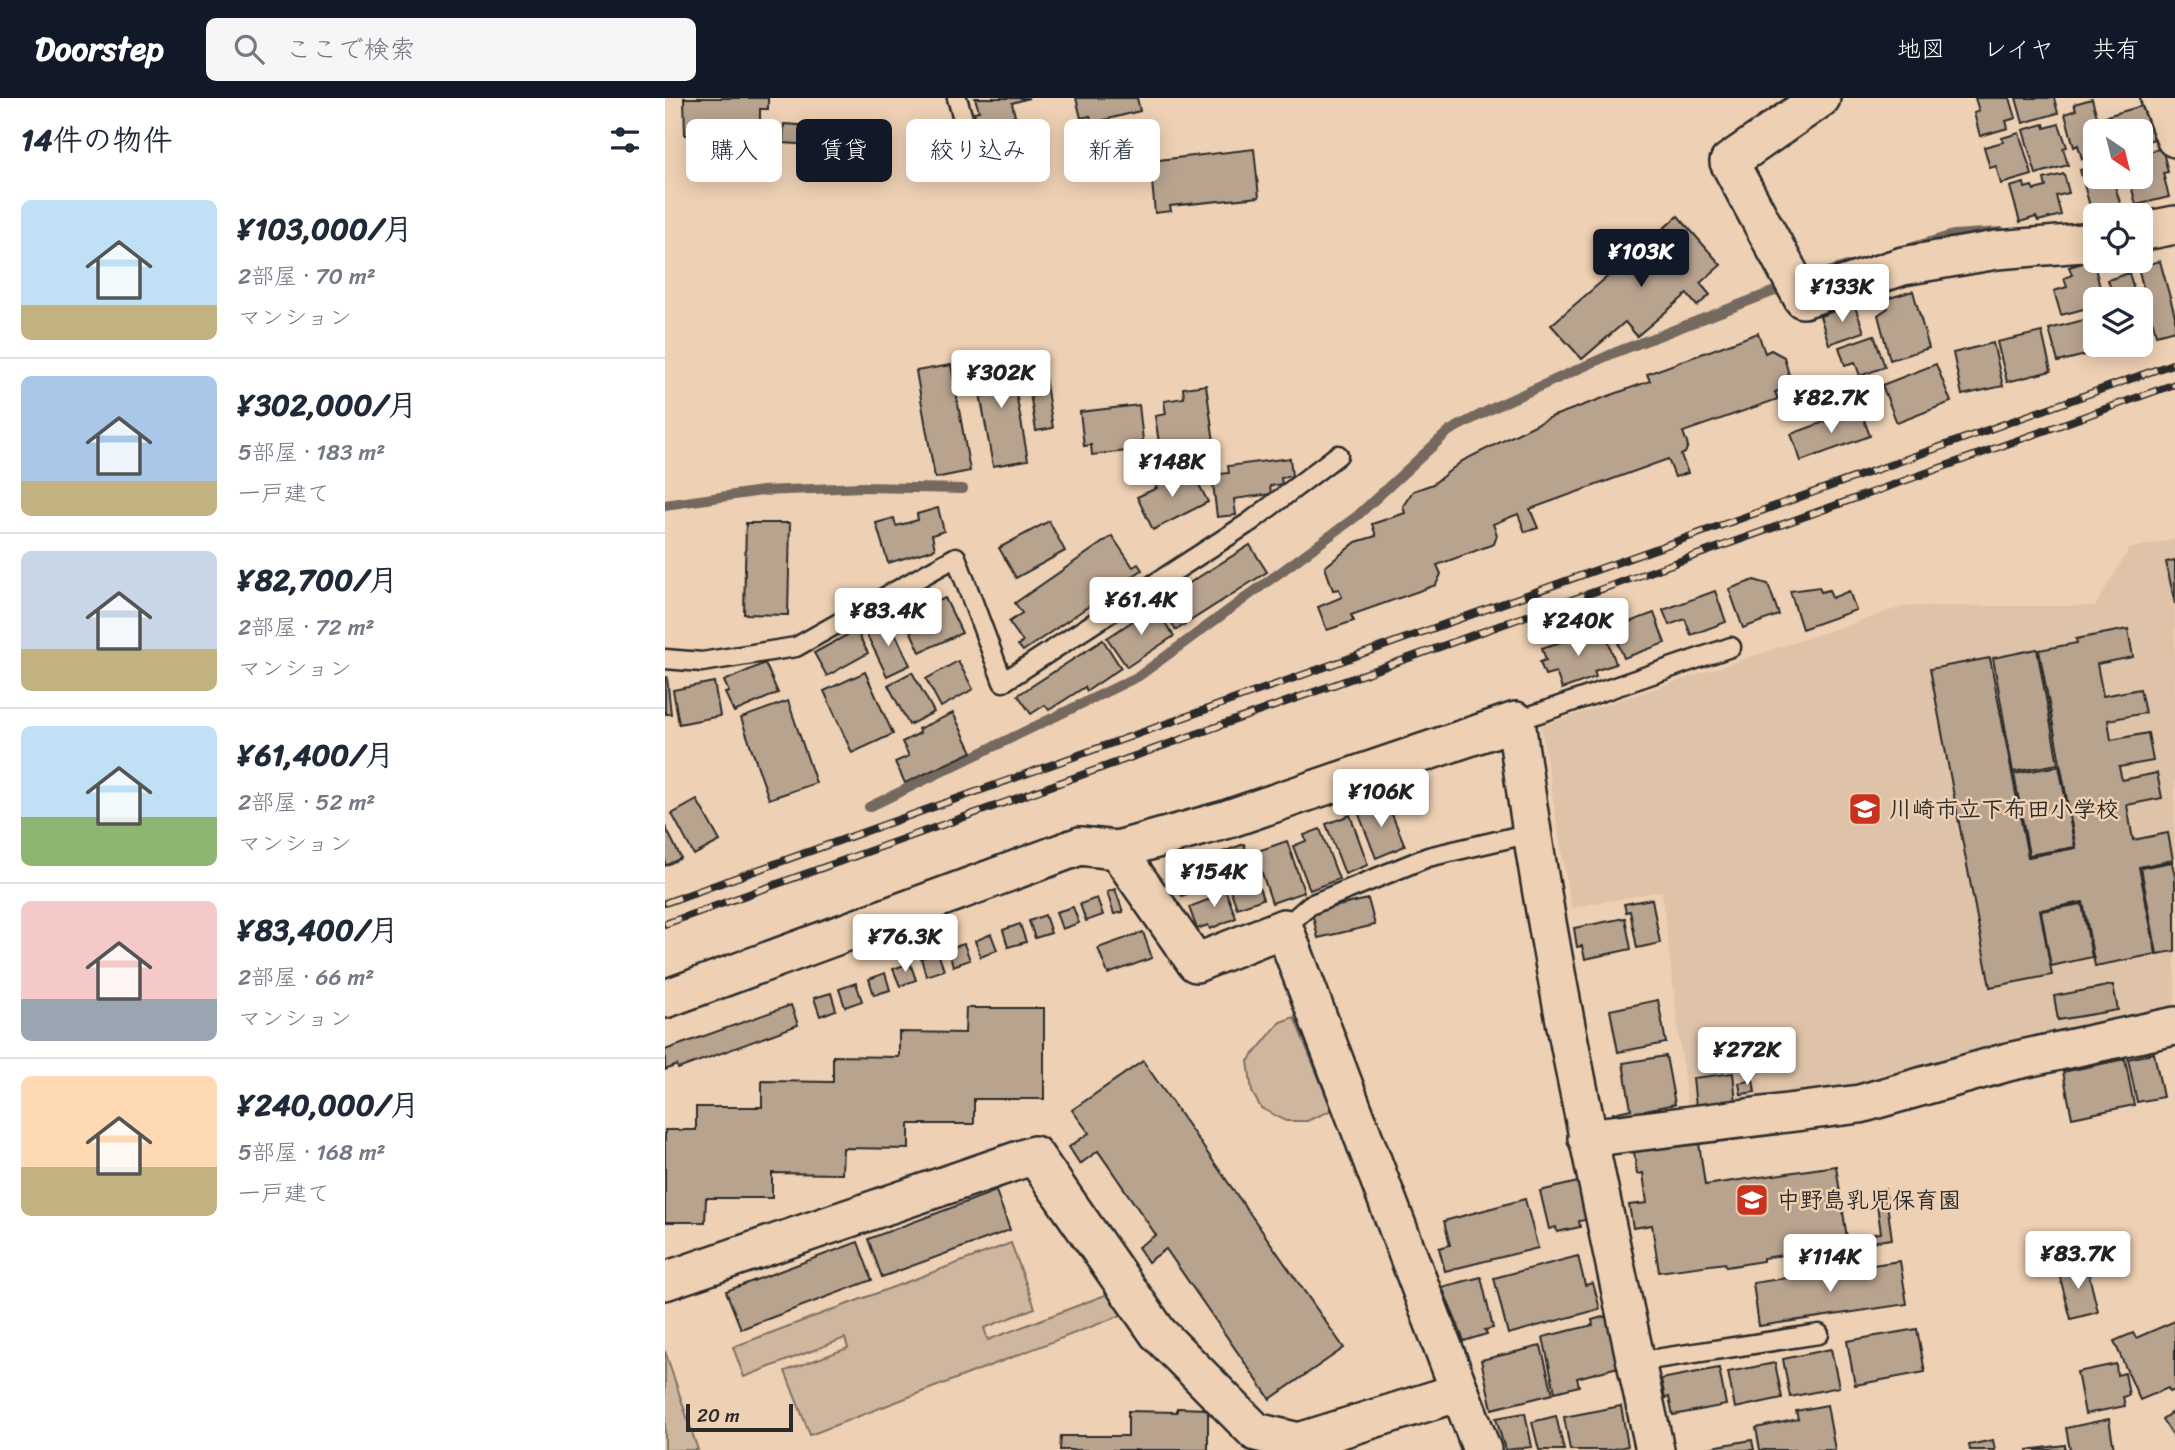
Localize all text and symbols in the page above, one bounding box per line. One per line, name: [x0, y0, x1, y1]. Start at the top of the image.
search box: [206, 18, 696, 81]
text: Doorstep: [35, 20, 164, 78]
text: ここで検索: [286, 26, 416, 72]
text: 地図: [1897, 28, 1945, 70]
text: レイヤ: [1983, 28, 2054, 70]
text: 共有: [2092, 28, 2140, 70]
icon: search: [230, 30, 268, 68]
text: 14件の物件: [21, 113, 173, 167]
chip: 購入: [686, 119, 782, 182]
chip: 賃貸: [796, 119, 892, 182]
chip: 絞り込み: [906, 119, 1050, 182]
chip: 新着: [1064, 119, 1160, 182]
north arrow: [2083, 119, 2153, 189]
map controls: [2083, 119, 2153, 357]
icon: filters: [606, 121, 644, 159]
text: ¥103,000/月: [238, 202, 413, 256]
button: locate: [2083, 203, 2153, 273]
icon: home: [77, 228, 161, 312]
pin: ¥103K: [1592, 230, 1690, 289]
text: ¥103K: [1609, 231, 1673, 272]
text: 2部屋 · 70 m²: [238, 256, 376, 297]
pin: ¥133K: [1793, 264, 1891, 324]
text: ¥133K: [1811, 266, 1873, 307]
button: layers: [2083, 287, 2153, 357]
text: マンション: [238, 297, 352, 338]
pin: ¥302K: [952, 350, 1050, 410]
text: ¥302K: [967, 352, 1035, 393]
pin: ¥82.7K: [1774, 376, 1888, 435]
text: ¥82.7K: [1794, 377, 1868, 418]
text: ¥302,000/月: [238, 378, 417, 432]
icon: home: [77, 404, 161, 488]
text: 5部屋 · 183 m²: [238, 432, 385, 473]
pin: ¥148K: [1123, 440, 1221, 499]
text: ¥148K: [1140, 441, 1204, 482]
text: 一戸建て: [238, 473, 330, 514]
text: ¥82,700/月: [238, 553, 398, 607]
pin: ¥61.4K: [1084, 578, 1198, 637]
icon: home: [77, 579, 161, 663]
text: ¥61.4K: [1105, 579, 1177, 620]
pin: ¥83.4K: [831, 588, 945, 648]
text: ¥83.4K: [851, 590, 925, 631]
pin: ¥240K: [1529, 598, 1627, 658]
text: ¥240K: [1544, 600, 1612, 641]
text: 2部屋 · 72 m²: [238, 607, 374, 648]
text: マンション: [238, 648, 352, 689]
text: ¥61,400/月: [238, 728, 394, 782]
icon: home: [77, 754, 161, 838]
pin: ¥106K: [1332, 770, 1430, 829]
text: ¥106K: [1349, 771, 1413, 812]
text: 2部屋 · 52 m²: [238, 782, 375, 823]
place label: 川崎市立下布田小学校: [1889, 789, 2119, 830]
school or university icon: 川崎市立下布田小学校: [1846, 790, 1884, 828]
text: マンション: [238, 823, 352, 864]
pin: ¥154K: [1165, 850, 1263, 909]
text: ¥154K: [1181, 851, 1247, 892]
text: ¥83,400/月: [238, 903, 399, 957]
pin: ¥76.3K: [848, 914, 962, 974]
text: ¥76.3K: [869, 916, 941, 957]
icon: home: [77, 929, 161, 1013]
text: 2部屋 · 66 m²: [238, 957, 374, 998]
text: マンション: [238, 998, 352, 1039]
pin: ¥272K: [1698, 1028, 1796, 1087]
text: ¥272K: [1714, 1029, 1780, 1070]
text: ¥240,000/月: [238, 1078, 420, 1132]
icon: home: [77, 1104, 161, 1188]
text: 5部屋 · 168 m²: [238, 1132, 386, 1173]
text: 一戸建て: [238, 1173, 330, 1214]
place label: 中野島乳児保育園: [1777, 1180, 1961, 1221]
school or university icon: 中野島乳児保育園: [1733, 1181, 1771, 1219]
pin: ¥83.7K: [2021, 1232, 2135, 1291]
text: ¥83.7K: [2041, 1233, 2115, 1274]
pin: ¥114K: [1781, 1234, 1879, 1294]
text: ¥114K: [1800, 1236, 1860, 1277]
text: 20 m: [697, 1399, 740, 1432]
scale bar: [686, 1401, 793, 1433]

